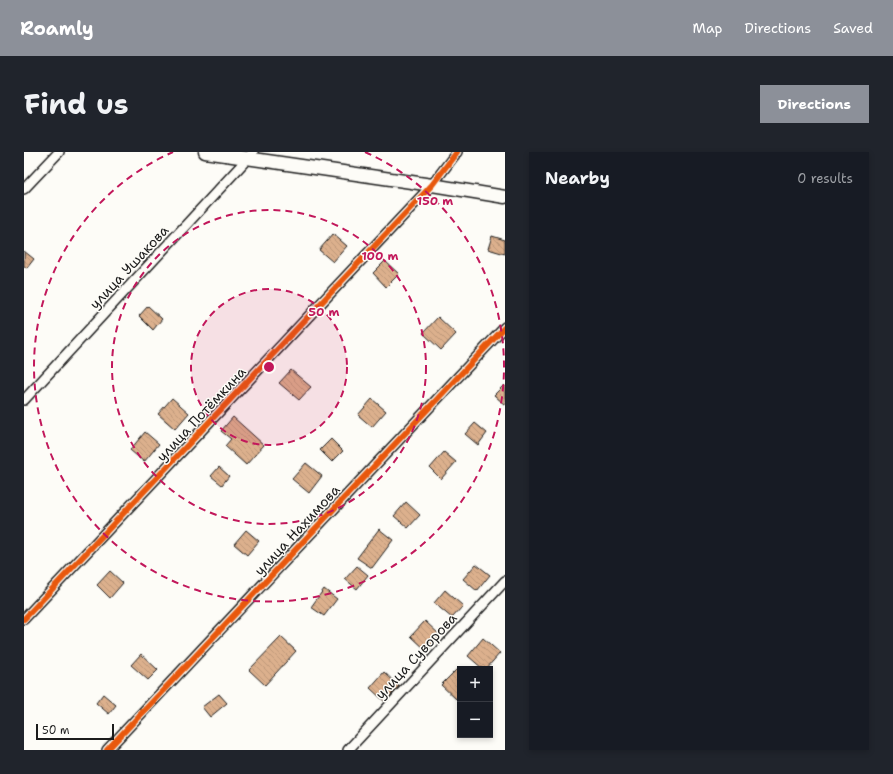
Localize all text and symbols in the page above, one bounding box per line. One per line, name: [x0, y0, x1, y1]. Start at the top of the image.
text: Roamly: [20, 16, 94, 41]
text: Map: [693, 19, 723, 37]
text: Directions: [745, 19, 811, 37]
text: Saved: [833, 19, 873, 37]
text: Find us: [24, 85, 129, 123]
button: Directions: [760, 85, 869, 123]
text: Nearby: [545, 167, 610, 189]
text: 0 results: [797, 170, 853, 187]
text: 150 m: [417, 193, 453, 209]
street label: улица Ушакова: [86, 221, 173, 313]
text: 100 m: [362, 248, 399, 264]
text: 50 m: [309, 304, 340, 320]
centre of rings: [262, 360, 276, 374]
street label: улица Потёмкина: [152, 363, 250, 465]
street label: улица Нахимова: [250, 481, 344, 579]
street label: улица Суворова: [371, 609, 461, 703]
map controls: [457, 666, 493, 738]
button: +: [457, 666, 493, 702]
button: −: [457, 702, 493, 738]
scale bar: [36, 722, 114, 741]
text: 50 m: [42, 723, 70, 738]

